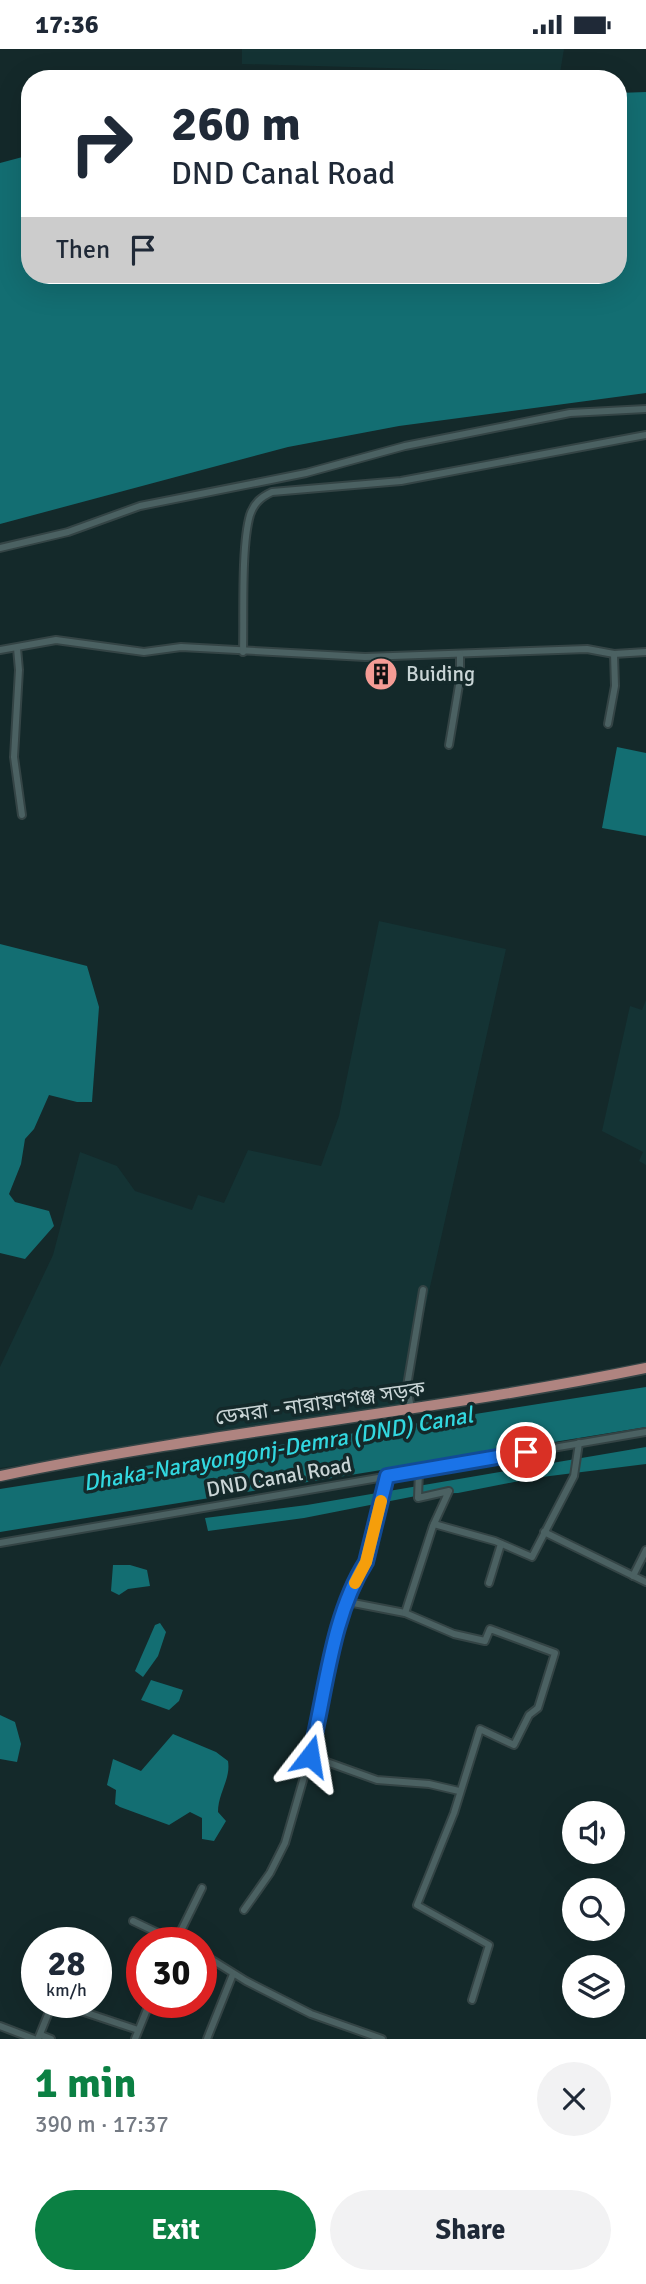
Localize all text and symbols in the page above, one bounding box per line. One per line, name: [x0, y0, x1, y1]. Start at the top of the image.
text: 17:36: [35, 9, 99, 41]
text: 260 m: [171, 94, 301, 154]
icon: right: [56, 98, 147, 189]
text: DND Canal Road: [171, 154, 395, 193]
icon: arrive: [124, 231, 162, 269]
text: Then: [56, 234, 110, 266]
building icon: Buiding: [362, 655, 400, 693]
place label: Buiding: [406, 661, 475, 687]
street label: ডেমরা - নারায়ণগঞ্জ সড়ক: [213, 1375, 428, 1431]
water label: Dhaka-Narayongonj-Demra (DND) Canal: [81, 1400, 477, 1498]
pin: [496, 1422, 556, 1482]
icon: arrive: [507, 1433, 545, 1471]
street label: DND Canal Road: [204, 1451, 354, 1503]
position arrow: [273, 1719, 347, 1793]
map controls: [562, 1801, 625, 2018]
button: sound: [562, 1801, 625, 1864]
button: search: [562, 1878, 625, 1941]
speed limit sign: 30: [126, 1927, 217, 2018]
text: 28: [48, 1942, 85, 1985]
button: layers: [562, 1955, 625, 2018]
text: km/h: [46, 1979, 87, 2001]
text: 1 min: [35, 2058, 136, 2109]
button: close: [537, 2062, 611, 2136]
text: 390 m · 17:37: [35, 2110, 169, 2139]
button: Exit: [35, 2190, 316, 2270]
button: Share: [330, 2190, 611, 2270]

